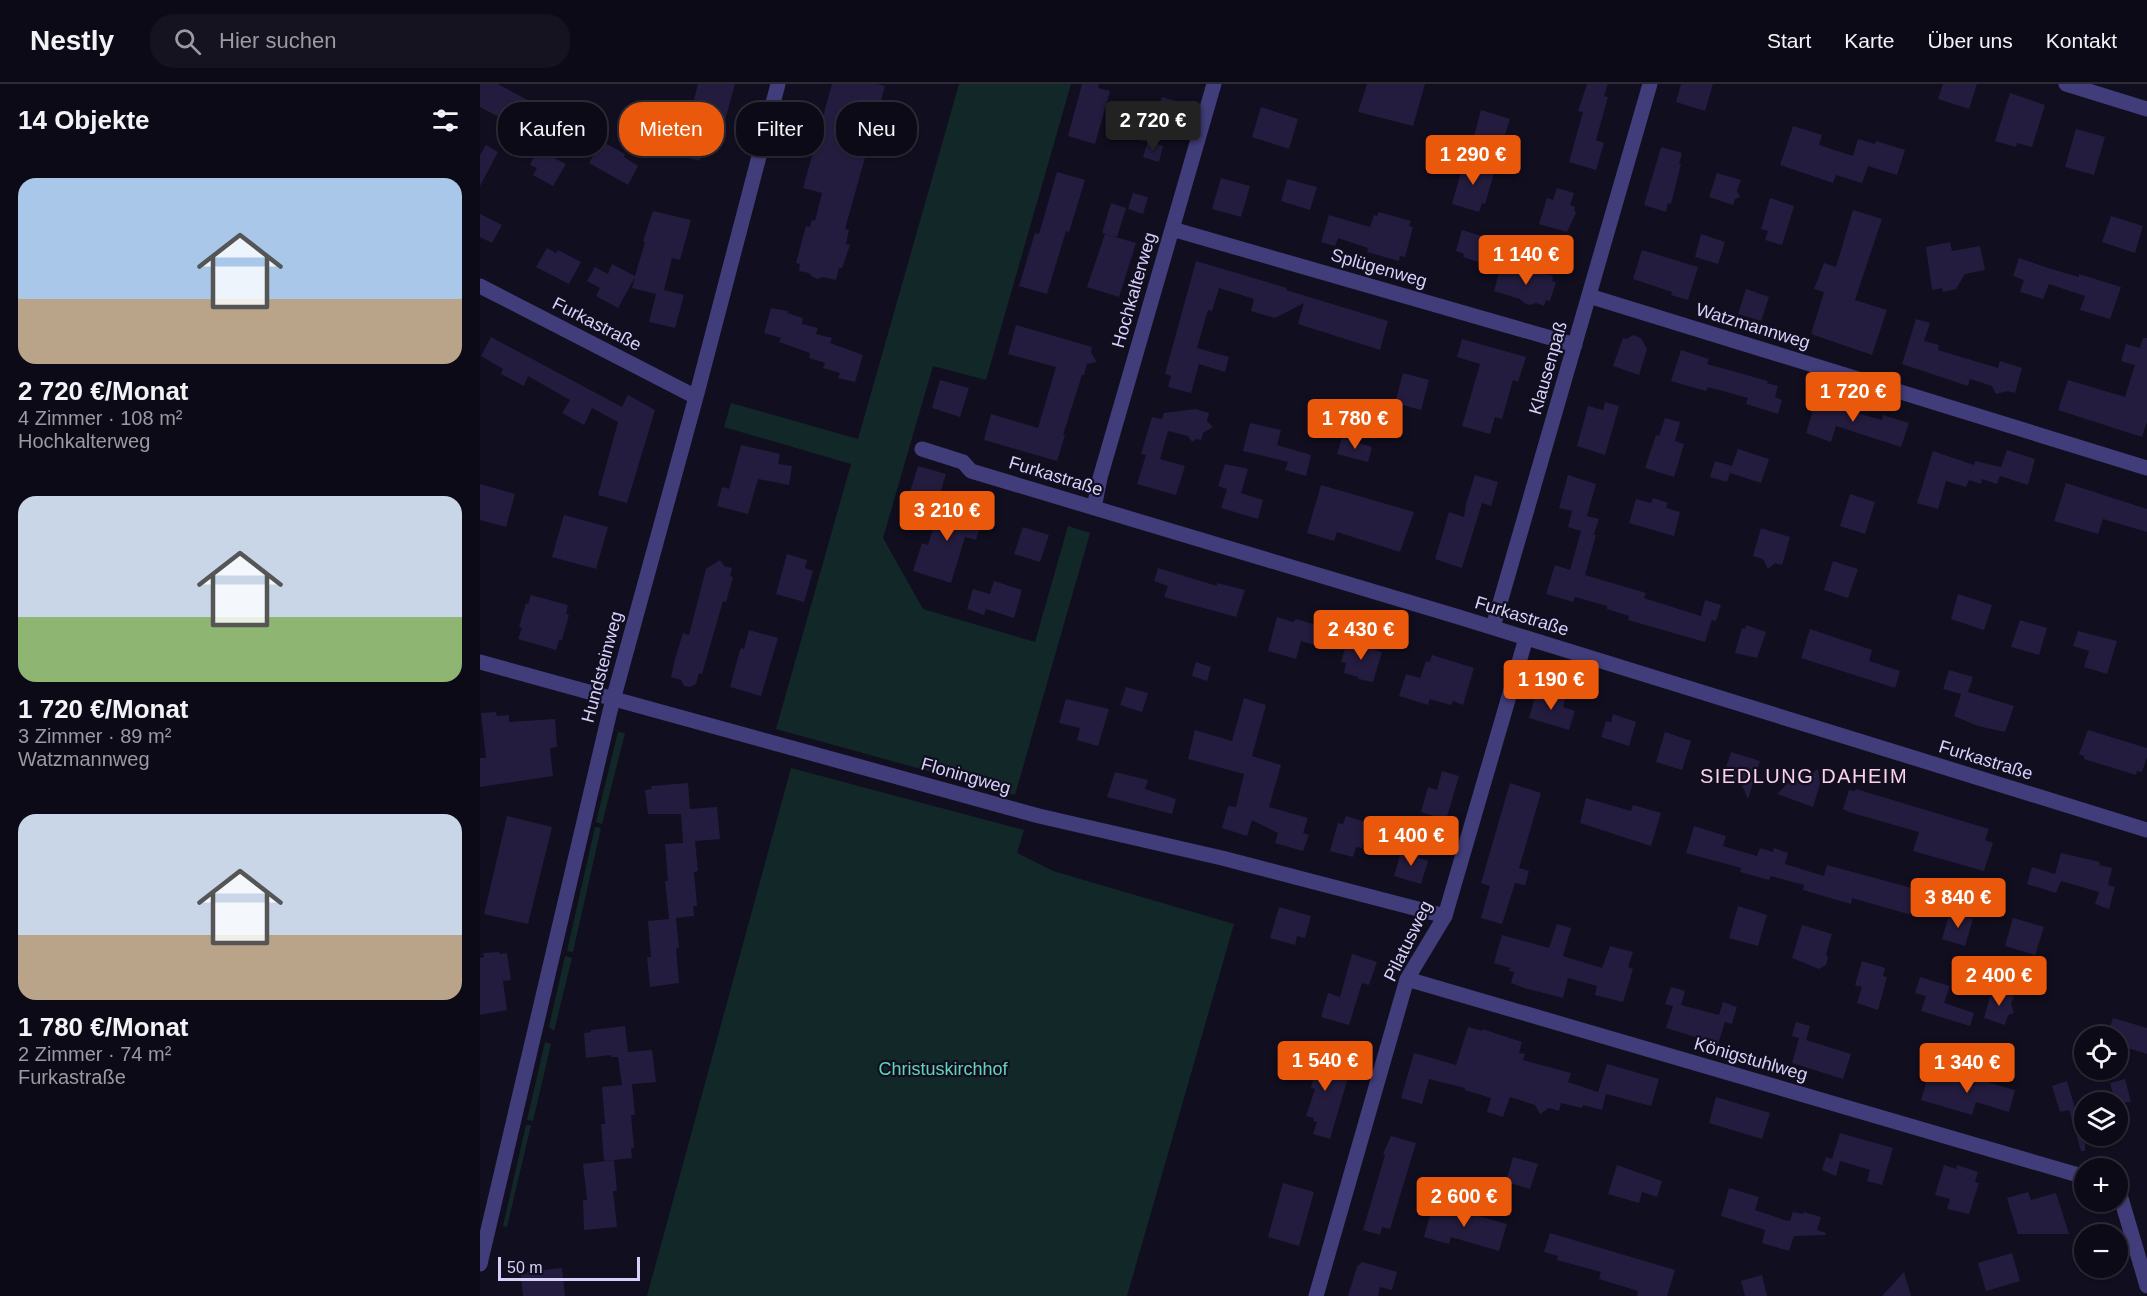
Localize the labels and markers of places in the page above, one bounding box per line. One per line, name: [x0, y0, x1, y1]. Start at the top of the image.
pin: 2 720 €: [1098, 101, 1208, 152]
pin: 1 290 €: [1418, 135, 1528, 186]
pin: 1 140 €: [1471, 235, 1581, 286]
pin: 1 720 €: [1798, 372, 1908, 423]
pin: 1 780 €: [1300, 399, 1410, 450]
pin: 3 210 €: [892, 491, 1002, 542]
pin: 2 430 €: [1306, 610, 1416, 661]
pin: 1 190 €: [1496, 660, 1606, 711]
pin: 1 400 €: [1356, 816, 1466, 867]
pin: 3 840 €: [1903, 878, 2013, 929]
pin: 2 400 €: [1944, 956, 2054, 1007]
pin: 1 540 €: [1270, 1041, 1380, 1092]
pin: 1 340 €: [1912, 1043, 2022, 1094]
pin: 2 600 €: [1409, 1177, 1519, 1228]

